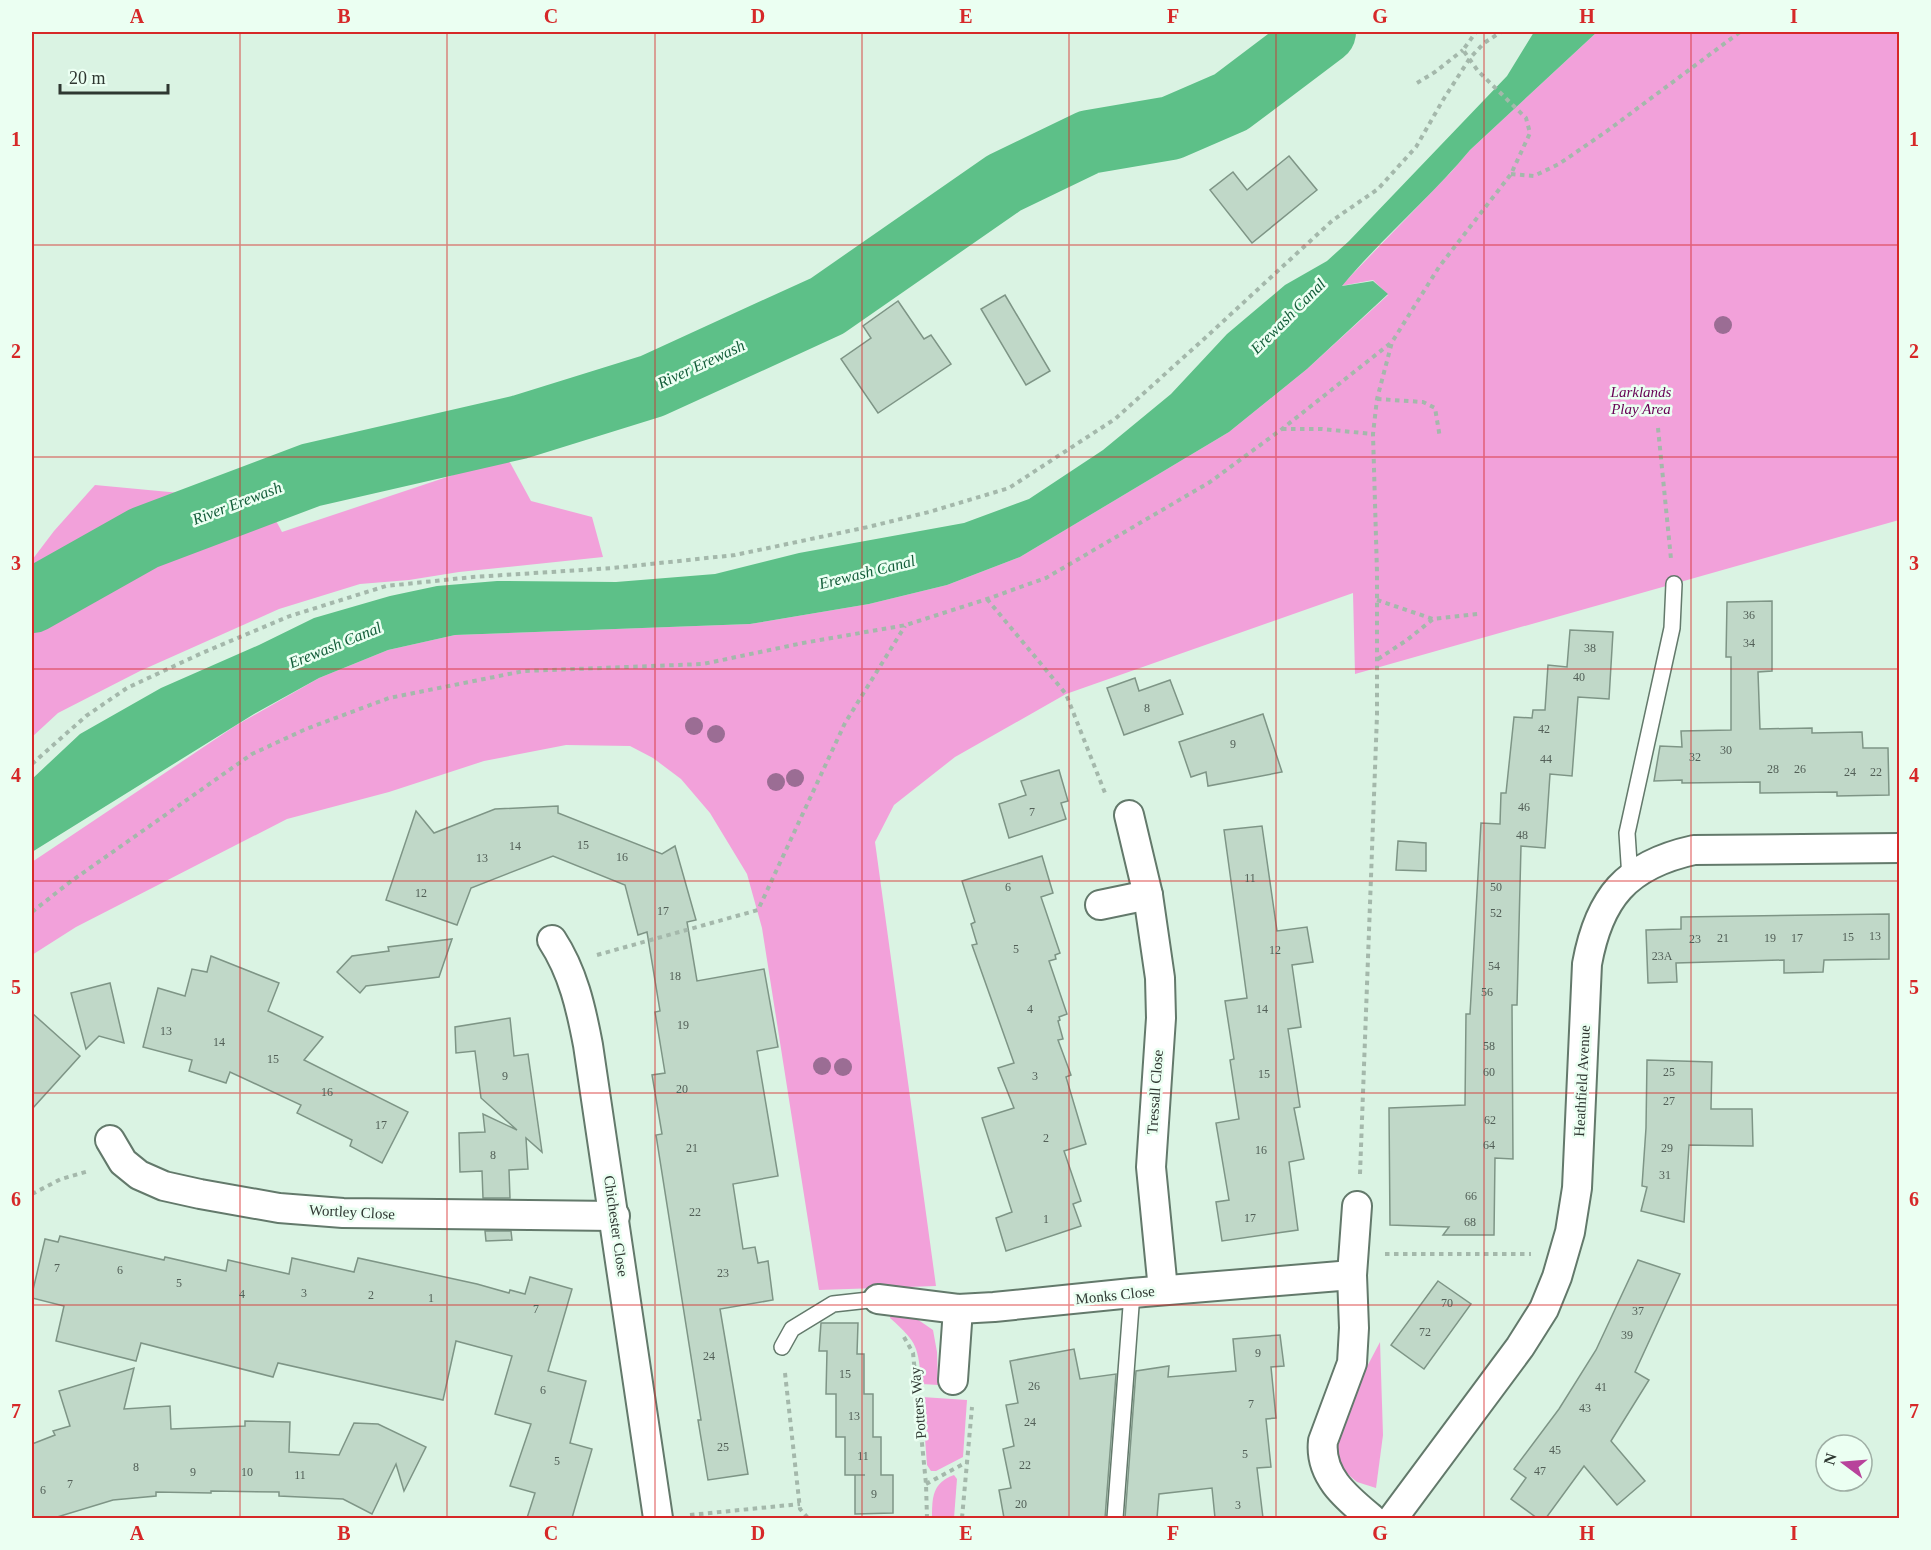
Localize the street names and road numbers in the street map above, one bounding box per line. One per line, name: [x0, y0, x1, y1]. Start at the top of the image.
street label: Heathfield Avenue: [1571, 1024, 1593, 1137]
street label: Tressall Close: [1144, 1049, 1166, 1135]
street label: Chichester Close: [601, 1174, 631, 1278]
street label: Wortley Close: [309, 1202, 396, 1222]
street label: Monks Close: [1075, 1283, 1156, 1307]
street label: Potters Way: [907, 1366, 929, 1440]

